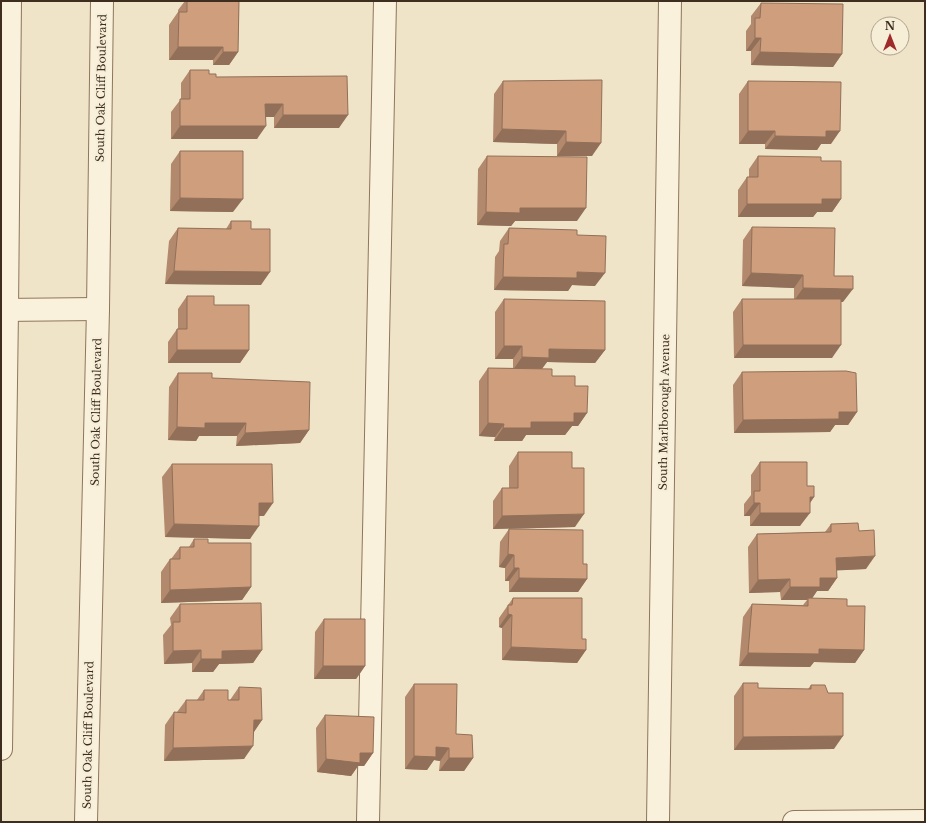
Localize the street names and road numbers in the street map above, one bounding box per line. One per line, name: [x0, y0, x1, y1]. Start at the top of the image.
street label: South Oak Cliff Boulevard: [93, 13, 109, 162]
street label: South Marlborough Avenue: [656, 334, 672, 490]
street label: South Oak Cliff Boulevard: [88, 337, 104, 486]
street label: South Oak Cliff Boulevard: [80, 660, 96, 809]

